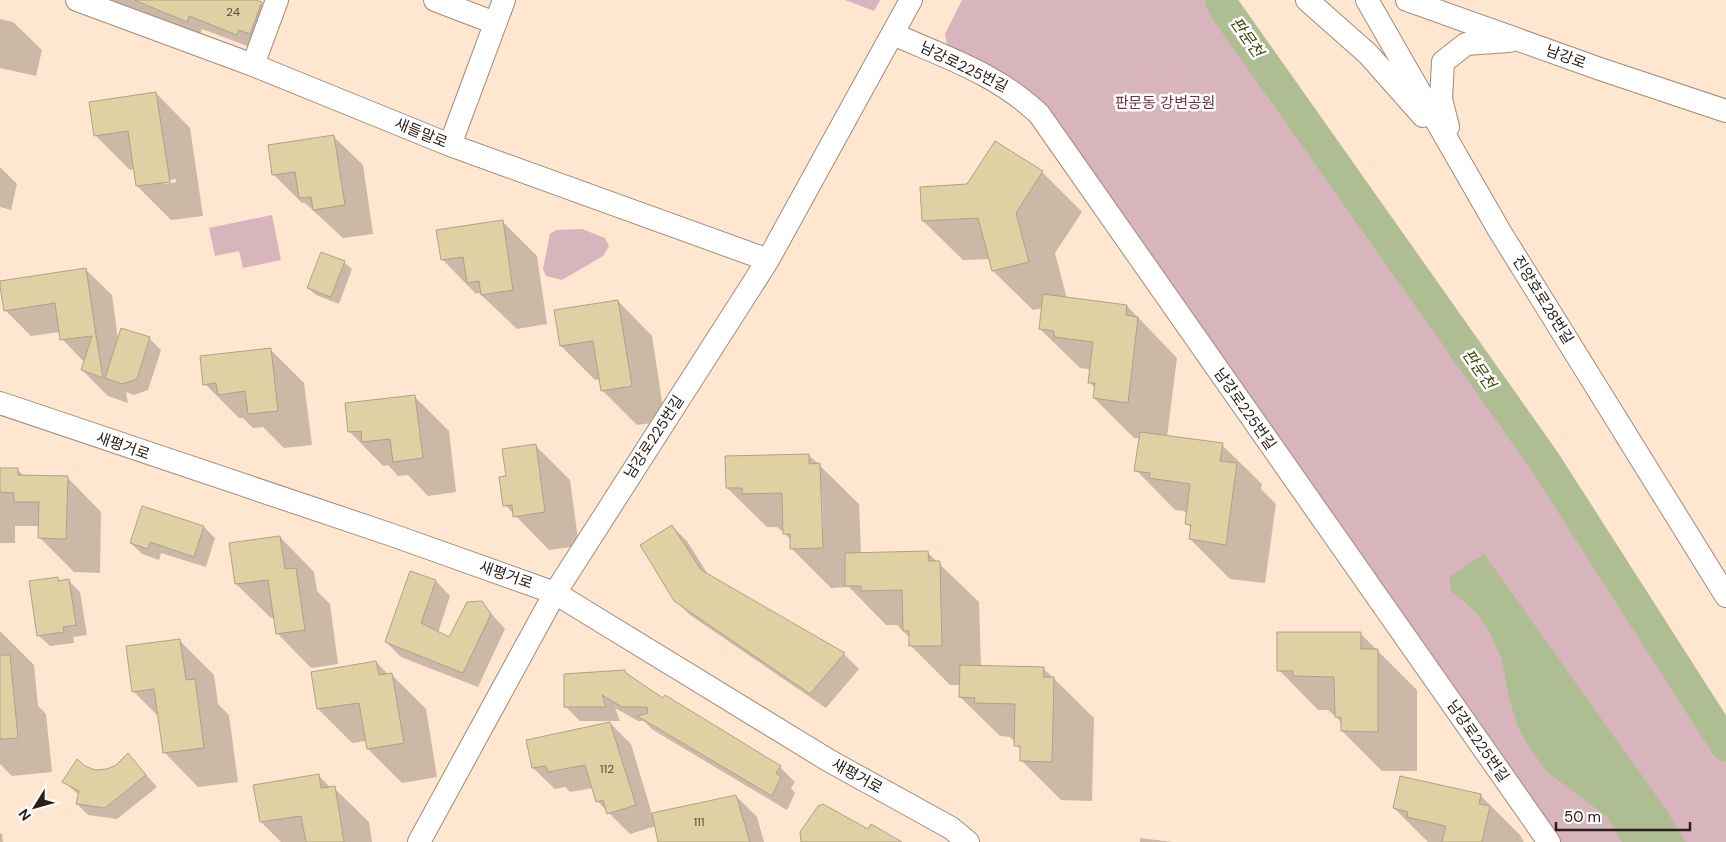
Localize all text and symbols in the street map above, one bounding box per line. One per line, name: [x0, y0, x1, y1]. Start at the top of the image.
house number: 24: [226, 4, 240, 20]
water label: 판문천: [1226, 13, 1270, 63]
street label: 남강로225번길: [917, 37, 1011, 97]
street label: 남강로: [1543, 41, 1589, 73]
park label: 판문동 강변공원: [1115, 93, 1215, 113]
street label: 새들말로: [392, 113, 450, 153]
street label: 진양호로28번길: [1508, 252, 1578, 348]
water label: 판문천: [1458, 345, 1502, 395]
street label: 남강로225번길: [1209, 364, 1281, 454]
street label: 남강로225번길: [620, 392, 688, 482]
street label: 새평거로: [94, 428, 152, 464]
street label: 새평거로: [477, 557, 535, 593]
street label: 남강로225번길: [1442, 696, 1514, 786]
street label: 새평거로: [828, 754, 886, 798]
house number: 112: [600, 761, 614, 777]
north arrow: [10, 782, 60, 832]
scale bar: [1556, 800, 1690, 832]
text: N: [14, 805, 35, 824]
text: 50 m: [1564, 807, 1601, 827]
house number: 111: [693, 814, 705, 830]

